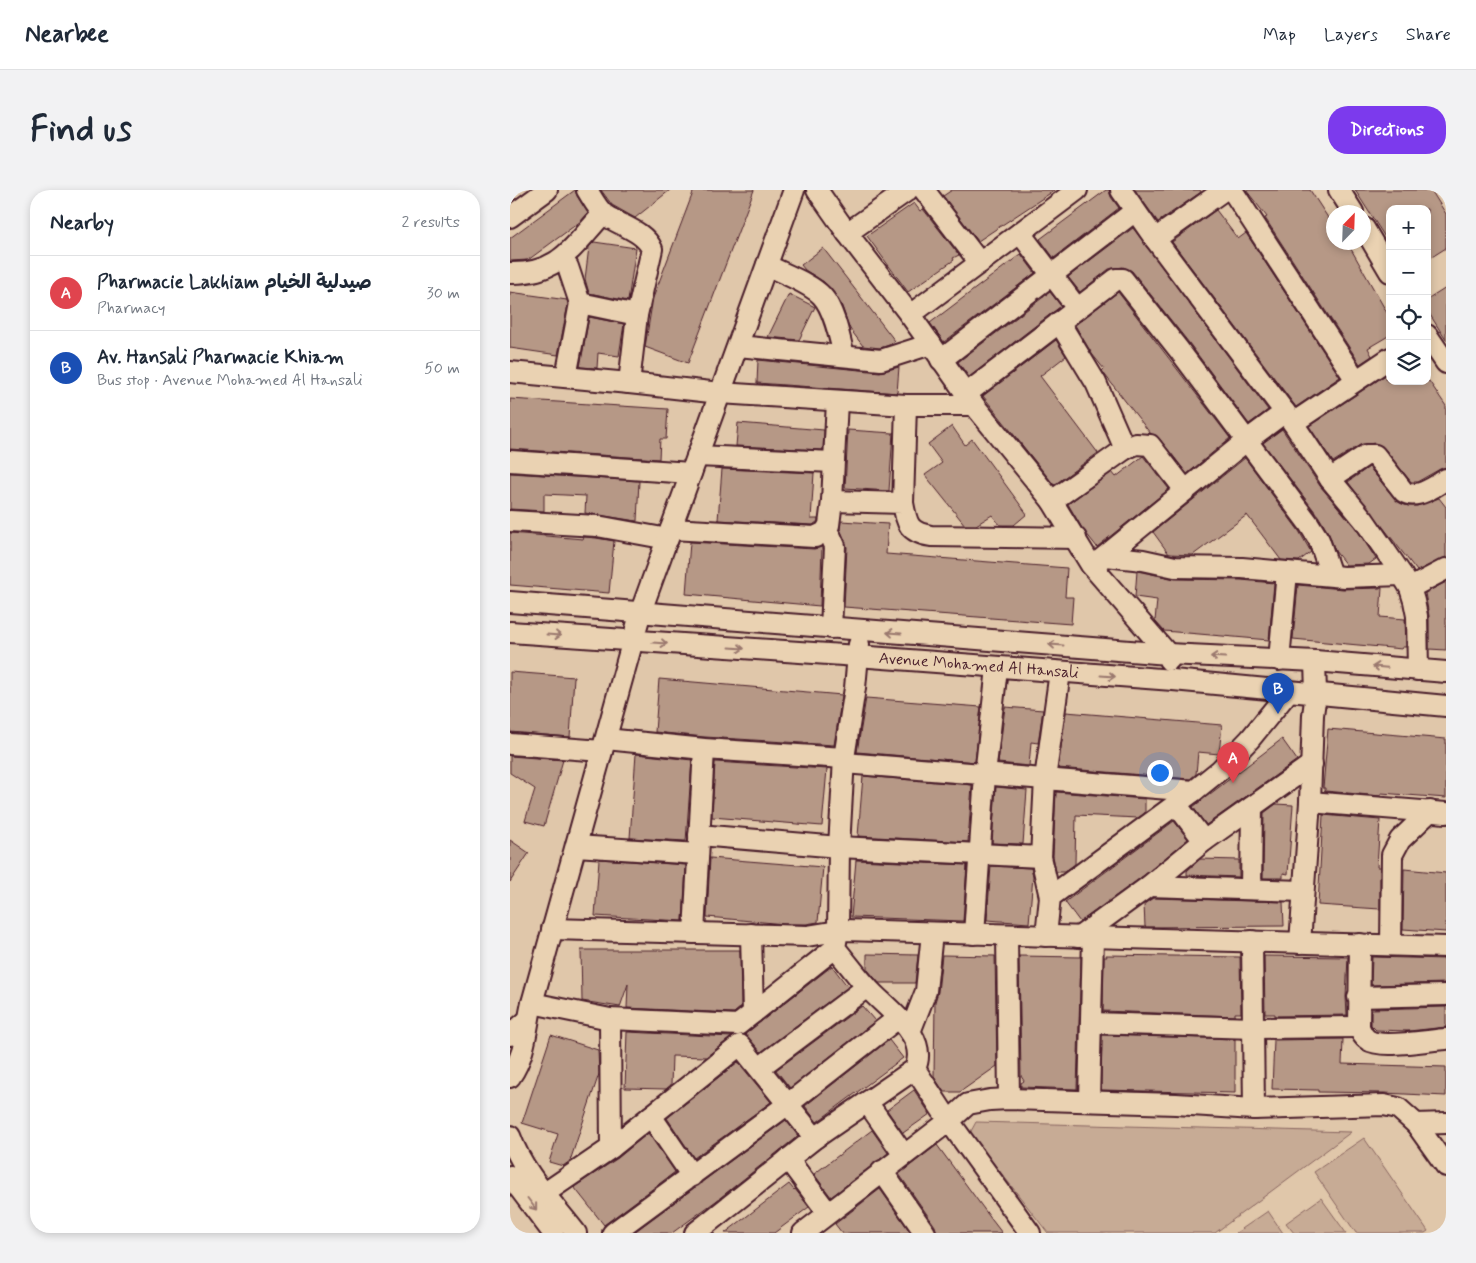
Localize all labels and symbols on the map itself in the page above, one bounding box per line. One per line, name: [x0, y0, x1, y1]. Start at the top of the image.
north arrow: [1326, 205, 1371, 250]
one-way arrow: [886, 628, 902, 637]
one-way arrow: [545, 631, 561, 640]
one-way arrow: [652, 638, 668, 647]
one-way arrow: [1048, 641, 1064, 650]
one-way arrow: [728, 643, 744, 652]
street label: Avenue Mohamed Al Hansali: [878, 647, 1080, 683]
one-way arrow: [1210, 652, 1226, 661]
one-way arrow: [1372, 662, 1388, 671]
one-way arrow: [1100, 671, 1116, 680]
pin: B: [1262, 673, 1294, 714]
pin: A: [1217, 742, 1249, 783]
your location: [1147, 760, 1173, 786]
one-way arrow: [526, 1197, 537, 1210]

